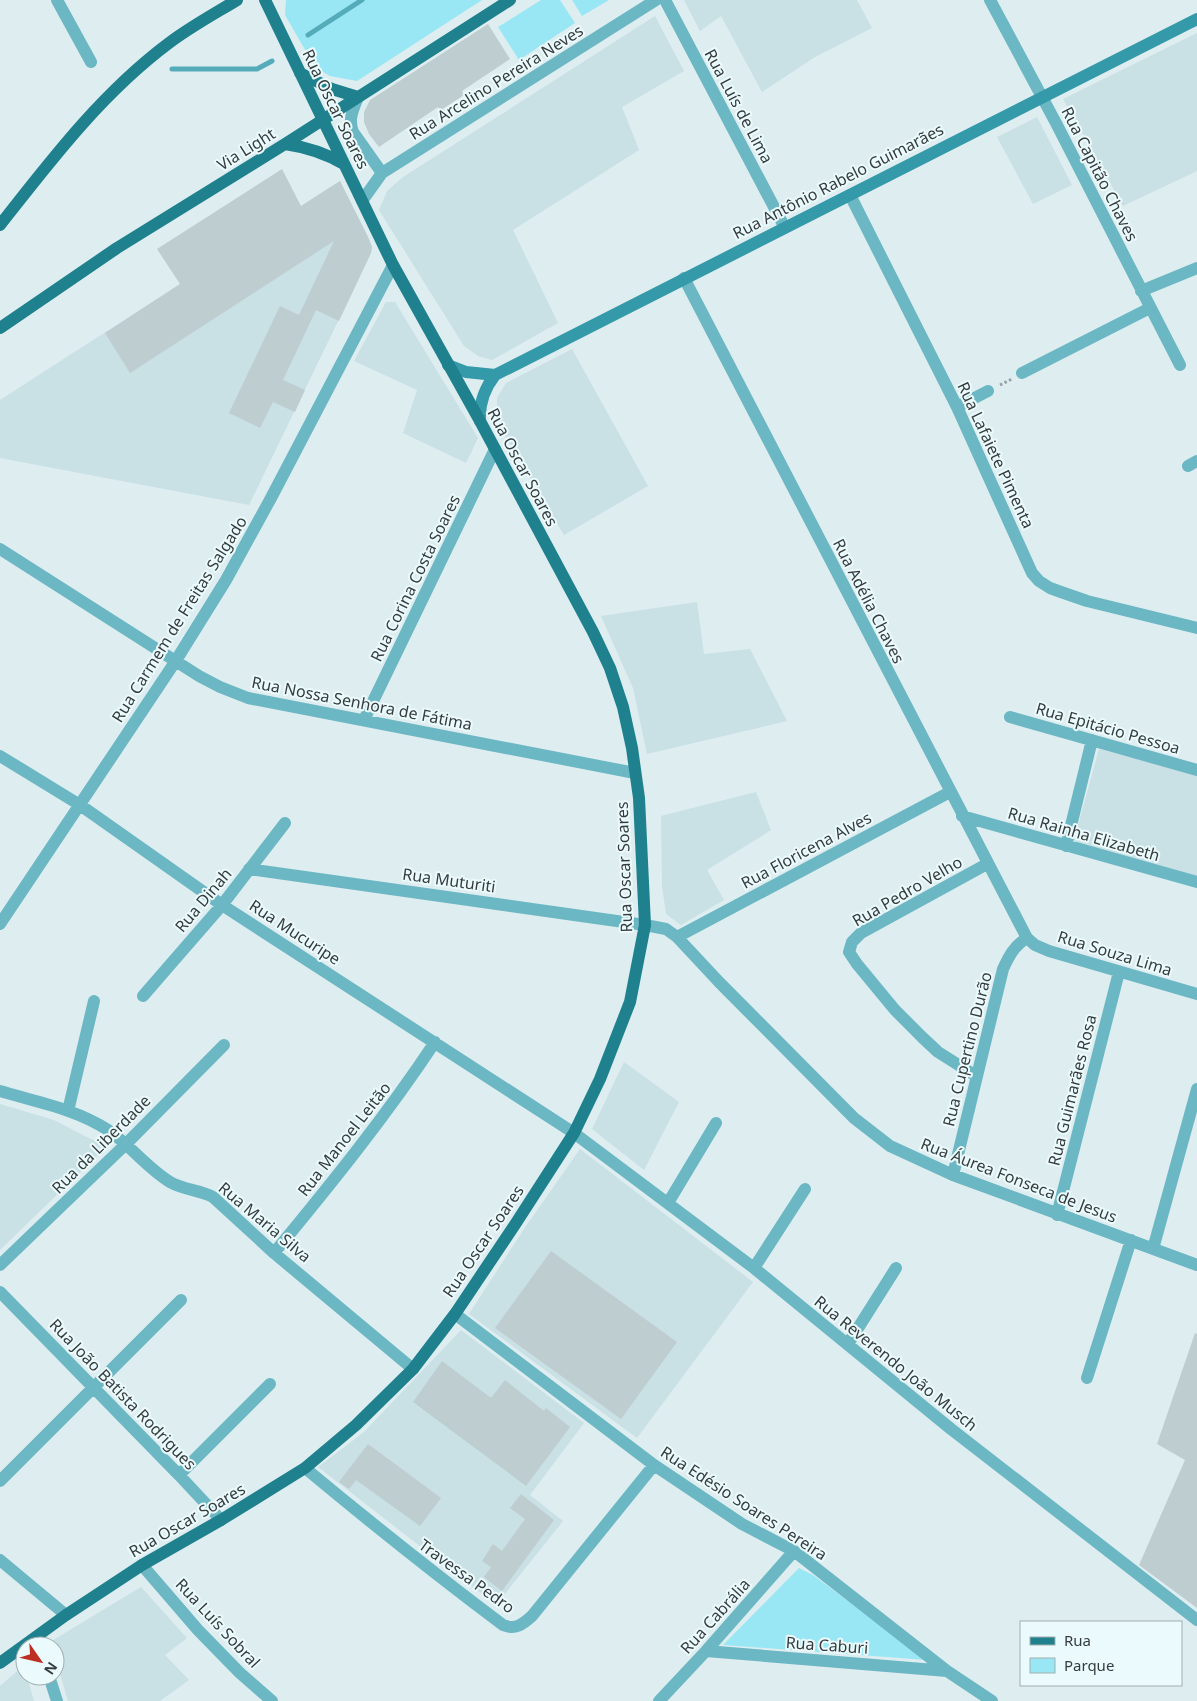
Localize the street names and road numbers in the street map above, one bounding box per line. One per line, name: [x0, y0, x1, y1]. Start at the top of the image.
street label: Rua Arcelino Pereira Neves: [405, 19, 587, 145]
street label: Rua Oscar Soares: [297, 45, 375, 173]
street label: Rua Luís de Lima: [700, 45, 778, 167]
street label: Rua Capitão Chaves: [1057, 103, 1143, 245]
street label: Rua Antônio Rabelo Guimarães: [729, 118, 947, 244]
street label: Via Light: [213, 122, 280, 176]
street label: Rua Lafaiete Pimenta: [952, 378, 1040, 532]
street label: Rua Oscar Soares: [483, 404, 563, 530]
street label: Rua Corina Costa Soares: [365, 491, 465, 665]
street label: Rua Carmem de Freitas Salgado: [106, 512, 252, 726]
street label: Rua Adélia Chaves: [828, 535, 910, 667]
street label: Rua Nossa Senhora de Fátima: [250, 671, 474, 735]
street label: Rua Epitácio Pessoa: [1033, 697, 1183, 759]
street label: Rua Oscar Soares: [611, 801, 637, 933]
street label: Rua Rainha Elizabeth: [1005, 802, 1163, 866]
street label: Rua Floricena Alves: [737, 806, 875, 894]
street label: Rua Pedro Velho: [848, 851, 966, 931]
street label: Rua Dinah: [170, 863, 236, 937]
street label: Rua Muturiti: [401, 863, 497, 897]
street label: Rua Mucuripe: [245, 894, 345, 970]
street label: Rua Souza Lima: [1055, 925, 1175, 981]
street label: Rua Cupertino Durão: [937, 969, 997, 1129]
street label: Rua Guimarães Rosa: [1043, 1012, 1101, 1168]
street label: Rua Manoel Leitão: [292, 1077, 396, 1201]
street label: Rua da Liberdade: [47, 1090, 155, 1198]
street label: Rua Áurea Fonseca de Jesus: [918, 1132, 1120, 1228]
street label: Rua Maria Silva: [214, 1177, 316, 1267]
street label: Rua Oscar Soares: [437, 1181, 529, 1301]
street label: Rua Reverendo João Musch: [810, 1290, 982, 1436]
street label: Rua João Batista Rodrigues: [45, 1314, 201, 1474]
street label: Rua Edésio Soares Pereira: [657, 1441, 831, 1565]
street label: Rua Oscar Soares: [125, 1478, 249, 1562]
street label: Travessa Pedro: [415, 1534, 519, 1618]
street label: Rua Luís Sobral: [171, 1573, 265, 1673]
street label: Rua Cabrália: [675, 1574, 755, 1658]
street label: Rua Caburi: [785, 1631, 869, 1659]

